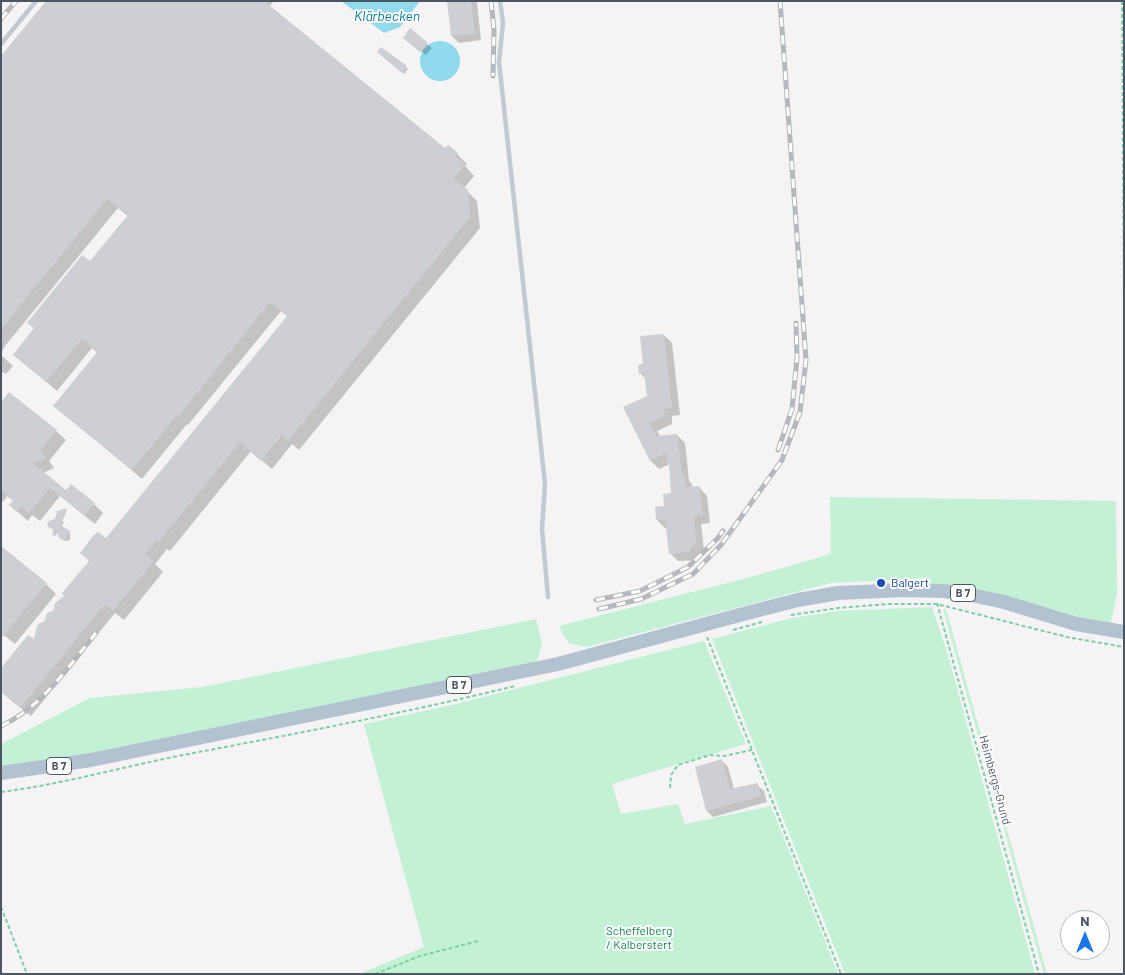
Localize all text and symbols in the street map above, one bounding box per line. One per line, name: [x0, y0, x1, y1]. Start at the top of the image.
water label: Klärbecken: [354, 8, 420, 24]
place label: Balgert: [891, 576, 929, 590]
marker: Balgert: [875, 577, 887, 589]
road number: B 7: [950, 584, 976, 602]
road number: B 7: [446, 676, 472, 694]
street label: Heimbergs-Grund: [976, 734, 1014, 826]
road number: B 7: [46, 758, 72, 774]
north arrow: [1060, 910, 1110, 960]
text: N: [1080, 912, 1090, 929]
park label: Scheffelberg / Kalberstert: [606, 924, 672, 952]

